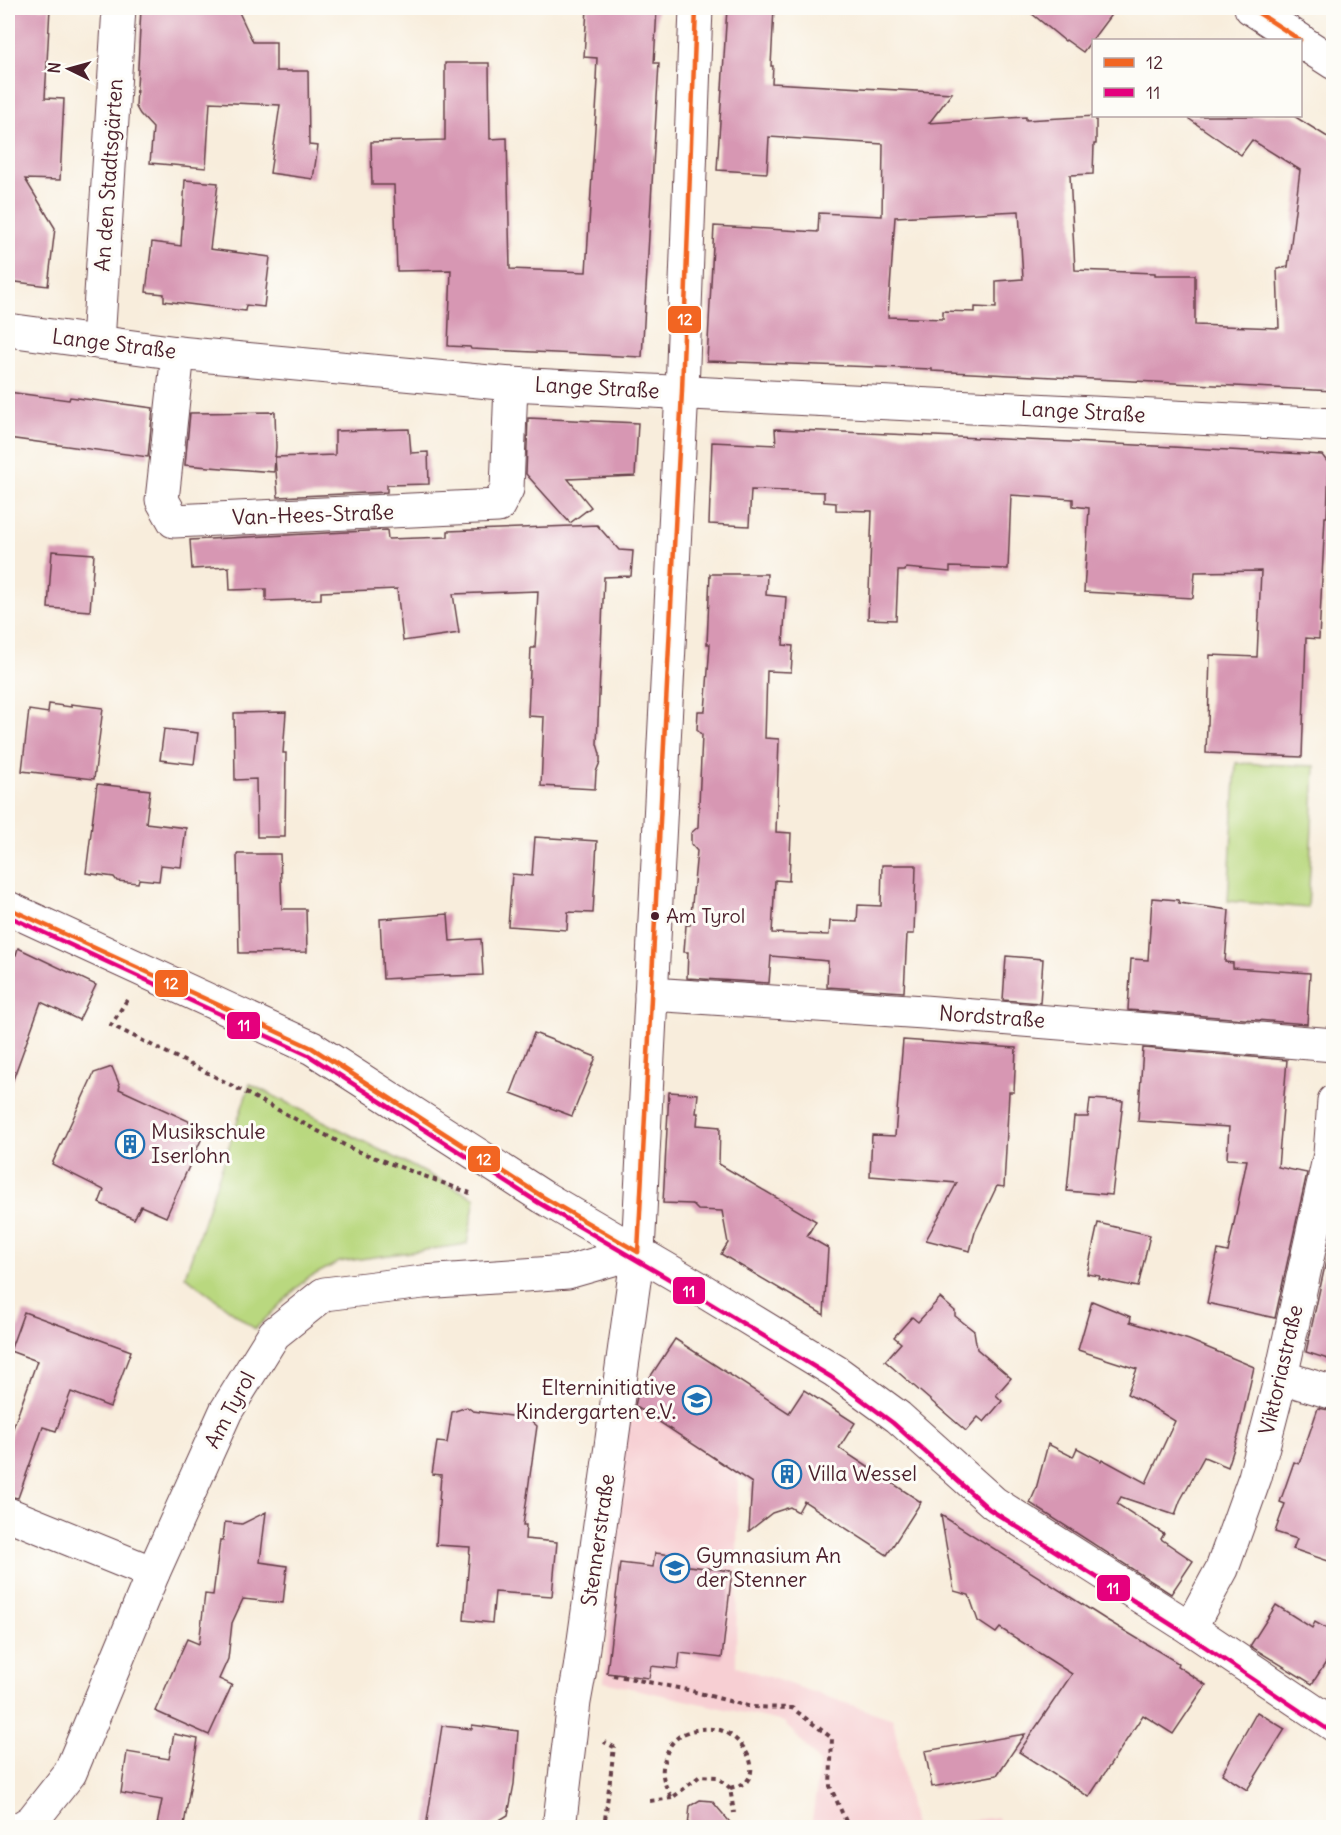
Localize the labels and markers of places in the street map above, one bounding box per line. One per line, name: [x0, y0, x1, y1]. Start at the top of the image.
place label: Am Tyrol: [666, 903, 745, 928]
marker: Am Tyrol: [649, 910, 661, 922]
place label: Musikschule Iserlohn: [151, 1118, 266, 1169]
building icon: Musikschule Iserlohn: [114, 1128, 146, 1160]
place label: Elterninitiative Kindergarten e.V.: [516, 1374, 676, 1425]
school or university icon: Elterninitiative Kindergarten e.V.: [681, 1384, 713, 1416]
building icon: Villa Wessel: [771, 1458, 803, 1490]
place label: Villa Wessel: [808, 1460, 917, 1487]
place label: Gymnasium An der Stenner: [696, 1542, 841, 1593]
school or university icon: Gymnasium An der Stenner: [659, 1552, 691, 1584]

